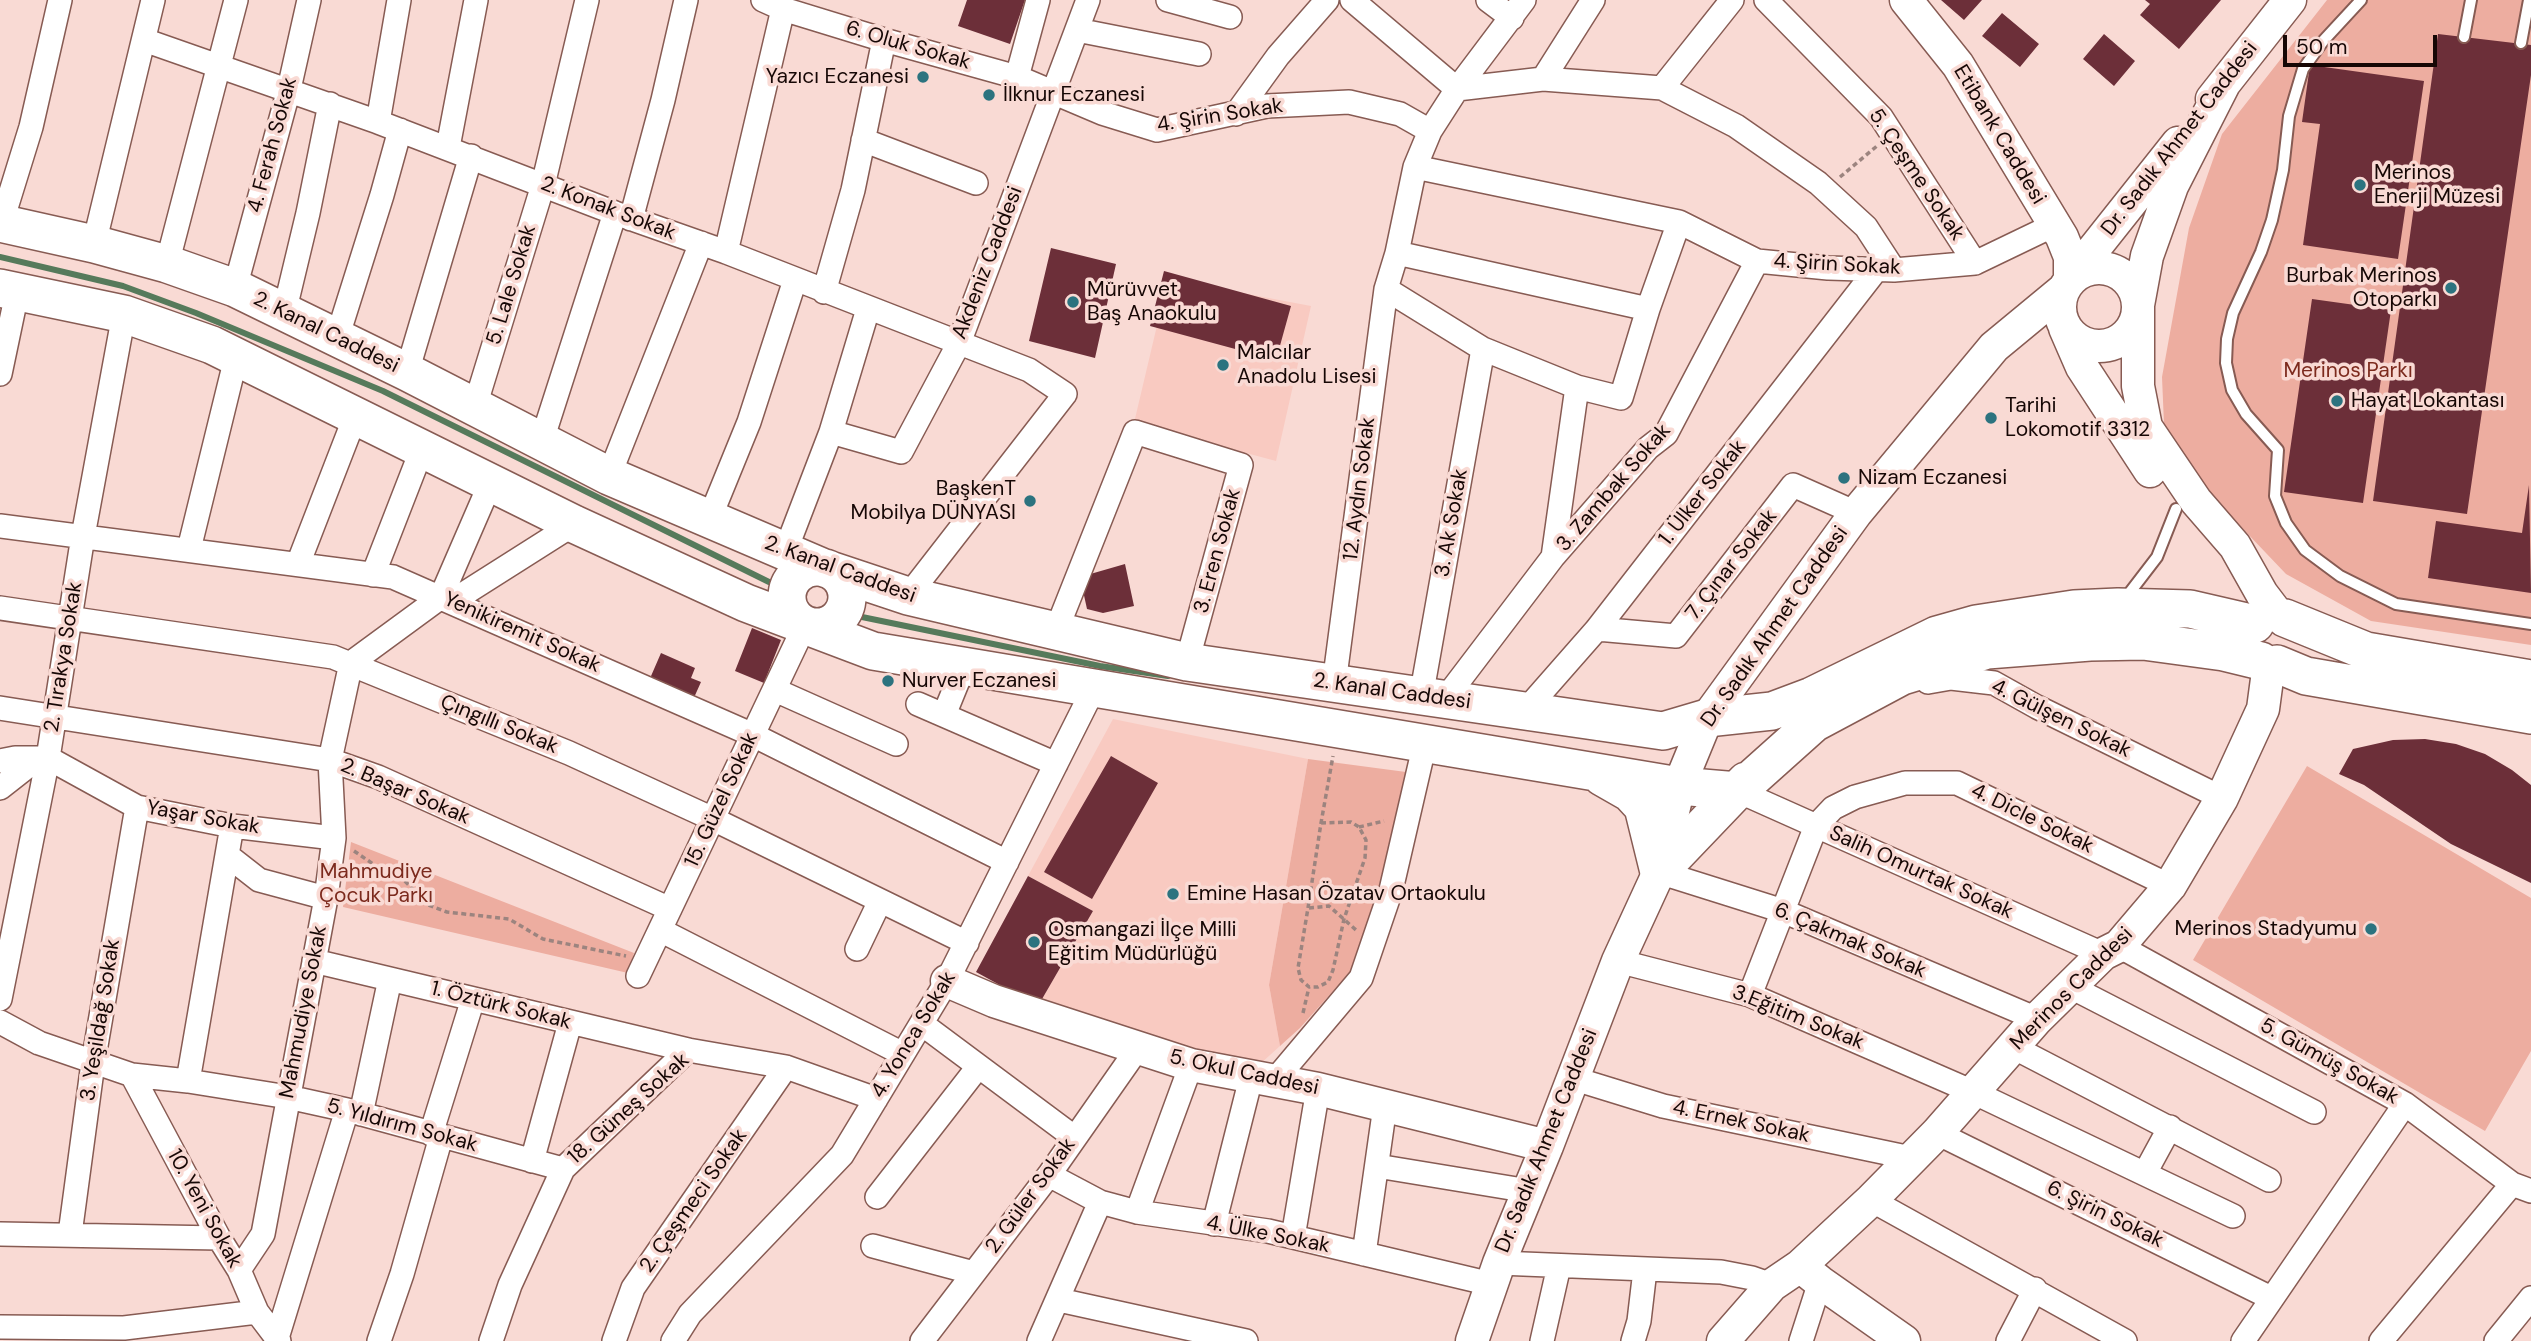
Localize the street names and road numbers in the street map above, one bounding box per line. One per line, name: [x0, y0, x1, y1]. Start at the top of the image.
street label: 6. Oluk Sokak: [843, 16, 973, 76]
street label: Dr. Sadık Ahmet Caddesi: [2096, 37, 2264, 241]
street label: Etibank Caddesi: [1947, 61, 2051, 209]
street label: 4. Ferah Sokak: [243, 75, 303, 215]
street label: 4. Şirin Sokak: [1155, 94, 1285, 138]
street label: 5. Çeşme Sokak: [1863, 104, 1969, 246]
street label: 2. Konak Sokak: [537, 172, 679, 246]
street label: Akdeniz Caddesi: [947, 183, 1029, 343]
street label: 5. Lale Sokak: [482, 222, 542, 348]
street label: 4. Şirin Sokak: [1773, 249, 1901, 281]
street label: 2. Kanal Caddesi: [249, 287, 403, 379]
street label: 12. Aydın Sokak: [1339, 416, 1381, 562]
street label: 3. Zambak Sokak: [1552, 419, 1676, 557]
street label: 1. Ülker Sokak: [1654, 435, 1752, 551]
street label: 3. Ak Sokak: [1430, 467, 1474, 579]
street label: 3. Eren Sokak: [1189, 486, 1247, 616]
street label: 7. Çınar Sokak: [1681, 505, 1783, 625]
street label: Dr. Sadık Ahmet Caddesi: [1696, 522, 1854, 732]
street label: 2. Kanal Caddesi: [761, 531, 919, 609]
street label: 2. Tırakya Sokak: [40, 580, 88, 734]
street label: Yenikiremit Sokak: [440, 587, 604, 679]
street label: 2. Kanal Caddesi: [1311, 668, 1473, 716]
street label: 4. Gülşen Sokak: [1987, 674, 2135, 764]
street label: Çıngıllı Sokak: [436, 690, 562, 760]
street label: 15. Güzel Sokak: [680, 729, 764, 871]
street label: 2. Başar Sokak: [336, 753, 474, 831]
street label: 4. Dicle Sokak: [1967, 778, 2097, 860]
street label: Yaşar Sokak: [144, 796, 262, 840]
street label: Salih Omurtak Sokak: [1825, 821, 2017, 925]
street label: 6. Çakmak Sokak: [1770, 898, 1930, 984]
street label: Merinos Caddesi: [2005, 922, 2139, 1056]
street label: Mahmudiye Sokak: [275, 923, 333, 1101]
street label: 3. Yeşildağ Sokak: [76, 937, 126, 1103]
street label: 4. Yonca Sokak: [866, 967, 962, 1103]
street label: 1. Öztürk Sokak: [428, 976, 574, 1036]
street label: 3.Eğitim Sokak: [1728, 980, 1868, 1056]
street label: 5. Gümüş Sokak: [2255, 1014, 2403, 1110]
street label: Dr. Sadık Ahmet Caddesi: [1491, 1025, 1603, 1257]
street label: 5. Okul Caddesi: [1167, 1045, 1321, 1101]
street label: 18. Güneş Sokak: [563, 1048, 695, 1170]
street label: 5. Yıldırım Sokak: [324, 1094, 480, 1158]
street label: 4. Ernek Sokak: [1670, 1095, 1812, 1149]
street label: 2. Çeşmeci Sokak: [635, 1124, 753, 1278]
street label: 2. Güler Sokak: [981, 1133, 1081, 1259]
street label: 10. Yeni Sokak: [161, 1145, 247, 1273]
street label: 6. Şirin Sokak: [2042, 1176, 2168, 1254]
street label: 4. Ülke Sokak: [1204, 1211, 1332, 1259]

